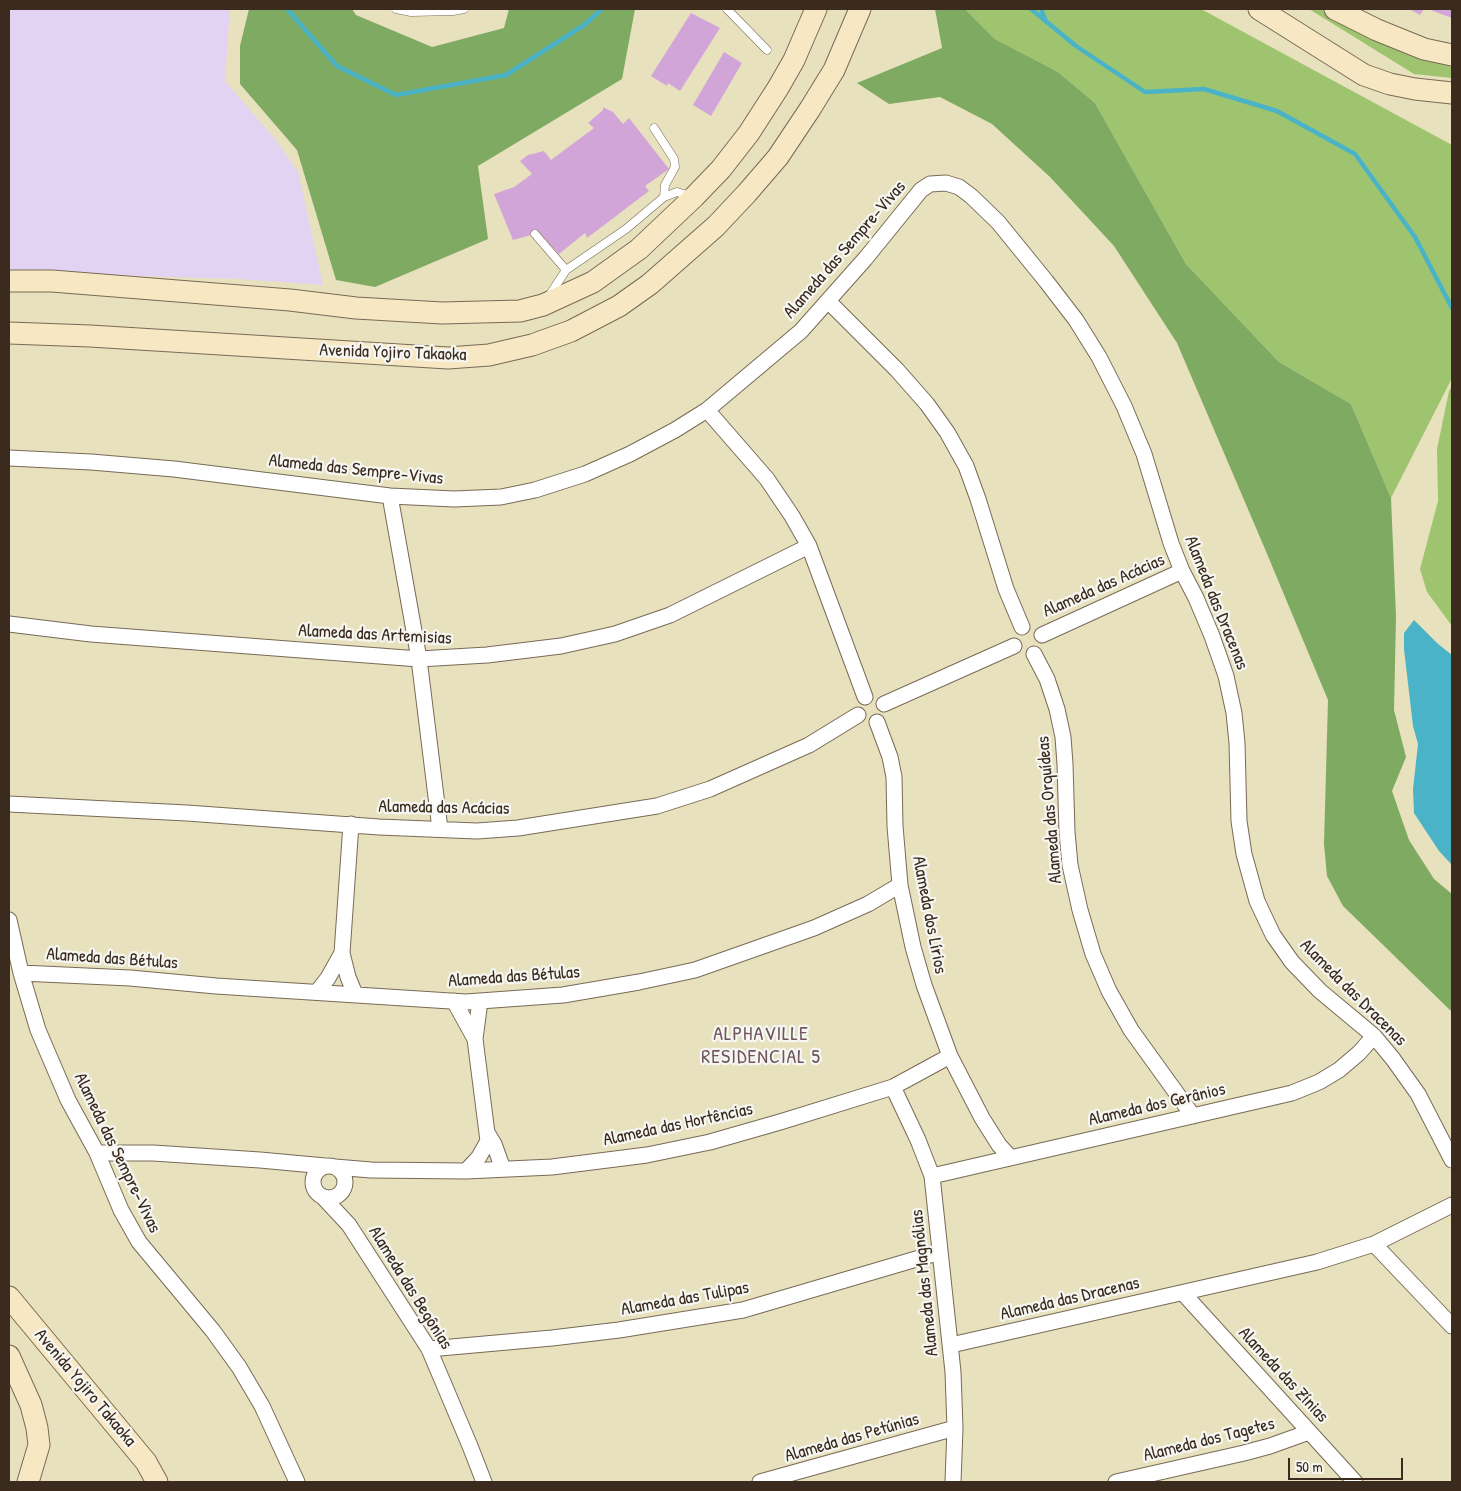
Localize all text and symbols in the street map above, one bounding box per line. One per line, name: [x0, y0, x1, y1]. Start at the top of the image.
street label: Alameda das Sempre-Vivas: [779, 177, 911, 323]
street label: Avenida Yojiro Takaoka: [319, 340, 467, 366]
street label: Alameda das Sempre-Vivas: [268, 450, 444, 490]
street label: Alameda das Dracenas: [1179, 533, 1253, 673]
street label: Alameda das Acácias: [1040, 549, 1168, 623]
street label: Alameda das Artemisias: [298, 620, 452, 650]
street label: Alameda das Orquídeas: [1033, 735, 1067, 885]
street label: Alameda das Acácias: [378, 796, 510, 820]
street label: Alameda dos Lírios: [907, 854, 951, 976]
street label: Alameda das Dracenas: [1295, 935, 1411, 1051]
street label: Alameda das Bétulas: [45, 944, 179, 974]
street label: Alameda das Bétulas: [447, 962, 581, 992]
district label: ALPHAVILLE RESIDENCIAL 5: [700, 1023, 822, 1070]
street label: Alameda das Sempre-Vivas: [69, 1069, 165, 1237]
street label: Alameda dos Gerânios: [1086, 1079, 1228, 1131]
street label: Alameda das Hortências: [601, 1099, 755, 1151]
street label: Alameda das Magnólias: [907, 1209, 943, 1357]
street label: Alameda das Begônias: [363, 1222, 457, 1354]
street label: Alameda das Dracenas: [998, 1272, 1142, 1326]
street label: Alameda das Tulipas: [619, 1277, 751, 1321]
street label: Alameda das Zínias: [1233, 1323, 1333, 1427]
street label: Avenida Yojiro Takaoka: [29, 1325, 141, 1451]
street label: Alameda das Petúnias: [782, 1408, 922, 1468]
street label: Alameda dos Tagetes: [1141, 1413, 1277, 1467]
scale bar: [1291, 1448, 1406, 1480]
text: 50 m: [1296, 1456, 1323, 1477]

